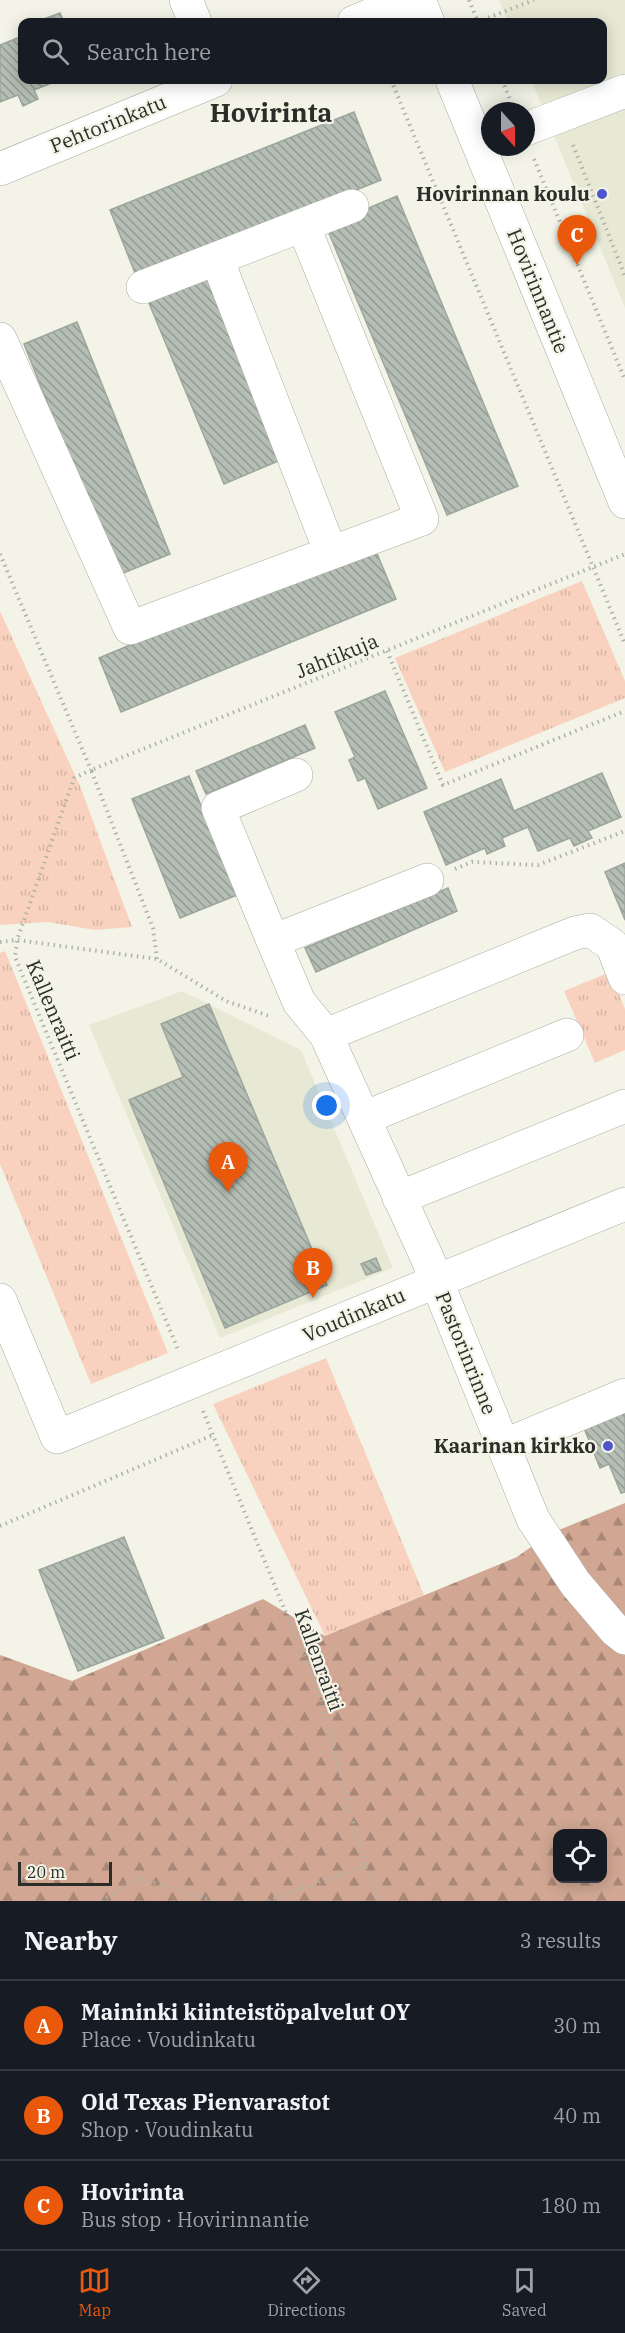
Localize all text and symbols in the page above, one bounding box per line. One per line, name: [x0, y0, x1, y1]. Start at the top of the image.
search box: [18, 18, 607, 84]
icon: search: [39, 35, 72, 68]
text: Search here: [87, 37, 211, 66]
street label: Pehtorinkatu: [46, 88, 170, 159]
district label: Hovirinta: [210, 95, 332, 129]
north arrow: [481, 102, 535, 156]
place label: Hovirinnan koulu: [416, 180, 590, 207]
marker: Hovirinnan koulu: [595, 187, 609, 201]
pin: C: [558, 216, 596, 265]
street label: Hovirinnantie: [501, 224, 576, 357]
street label: Jahtikuja: [292, 627, 382, 684]
street label: Kallenraitti: [20, 955, 87, 1064]
your location: [312, 1091, 341, 1120]
pin: A: [208, 1142, 248, 1192]
pin: B: [294, 1248, 332, 1298]
street label: Voudinkatu: [298, 1281, 409, 1348]
street label: Pastorinrinne: [430, 1287, 503, 1418]
place label: Kaarinan kirkko: [434, 1432, 596, 1459]
marker: Kaarinan kirkko: [601, 1439, 615, 1453]
street label: Kallenraitti: [289, 1605, 350, 1715]
map controls: [553, 1829, 607, 1883]
button: locate: [553, 1829, 607, 1883]
scale bar: [18, 1859, 112, 1886]
text: 20 m: [27, 1862, 65, 1882]
text: Nearby: [24, 1923, 118, 1957]
text: 3 results: [520, 1927, 601, 1954]
text: Maininki kiinteistöpalvelut OY: [81, 1997, 410, 2026]
text: A: [37, 2012, 50, 2039]
text: 30 m: [553, 2012, 601, 2039]
text: Place · Voudinkatu: [81, 2026, 256, 2053]
text: Old Texas Pienvarastot: [81, 2087, 330, 2116]
text: B: [36, 2102, 51, 2129]
text: 40 m: [553, 2102, 601, 2129]
text: Shop · Voudinkatu: [81, 2116, 253, 2143]
text: Hovirinta: [81, 2177, 185, 2206]
text: C: [37, 2192, 50, 2219]
text: 180 m: [541, 2192, 601, 2219]
text: Bus stop · Hovirinnantie: [81, 2206, 309, 2233]
tab: Map: [78, 2264, 111, 2320]
tab: Directions: [268, 2264, 346, 2320]
tab: Saved: [502, 2264, 547, 2320]

